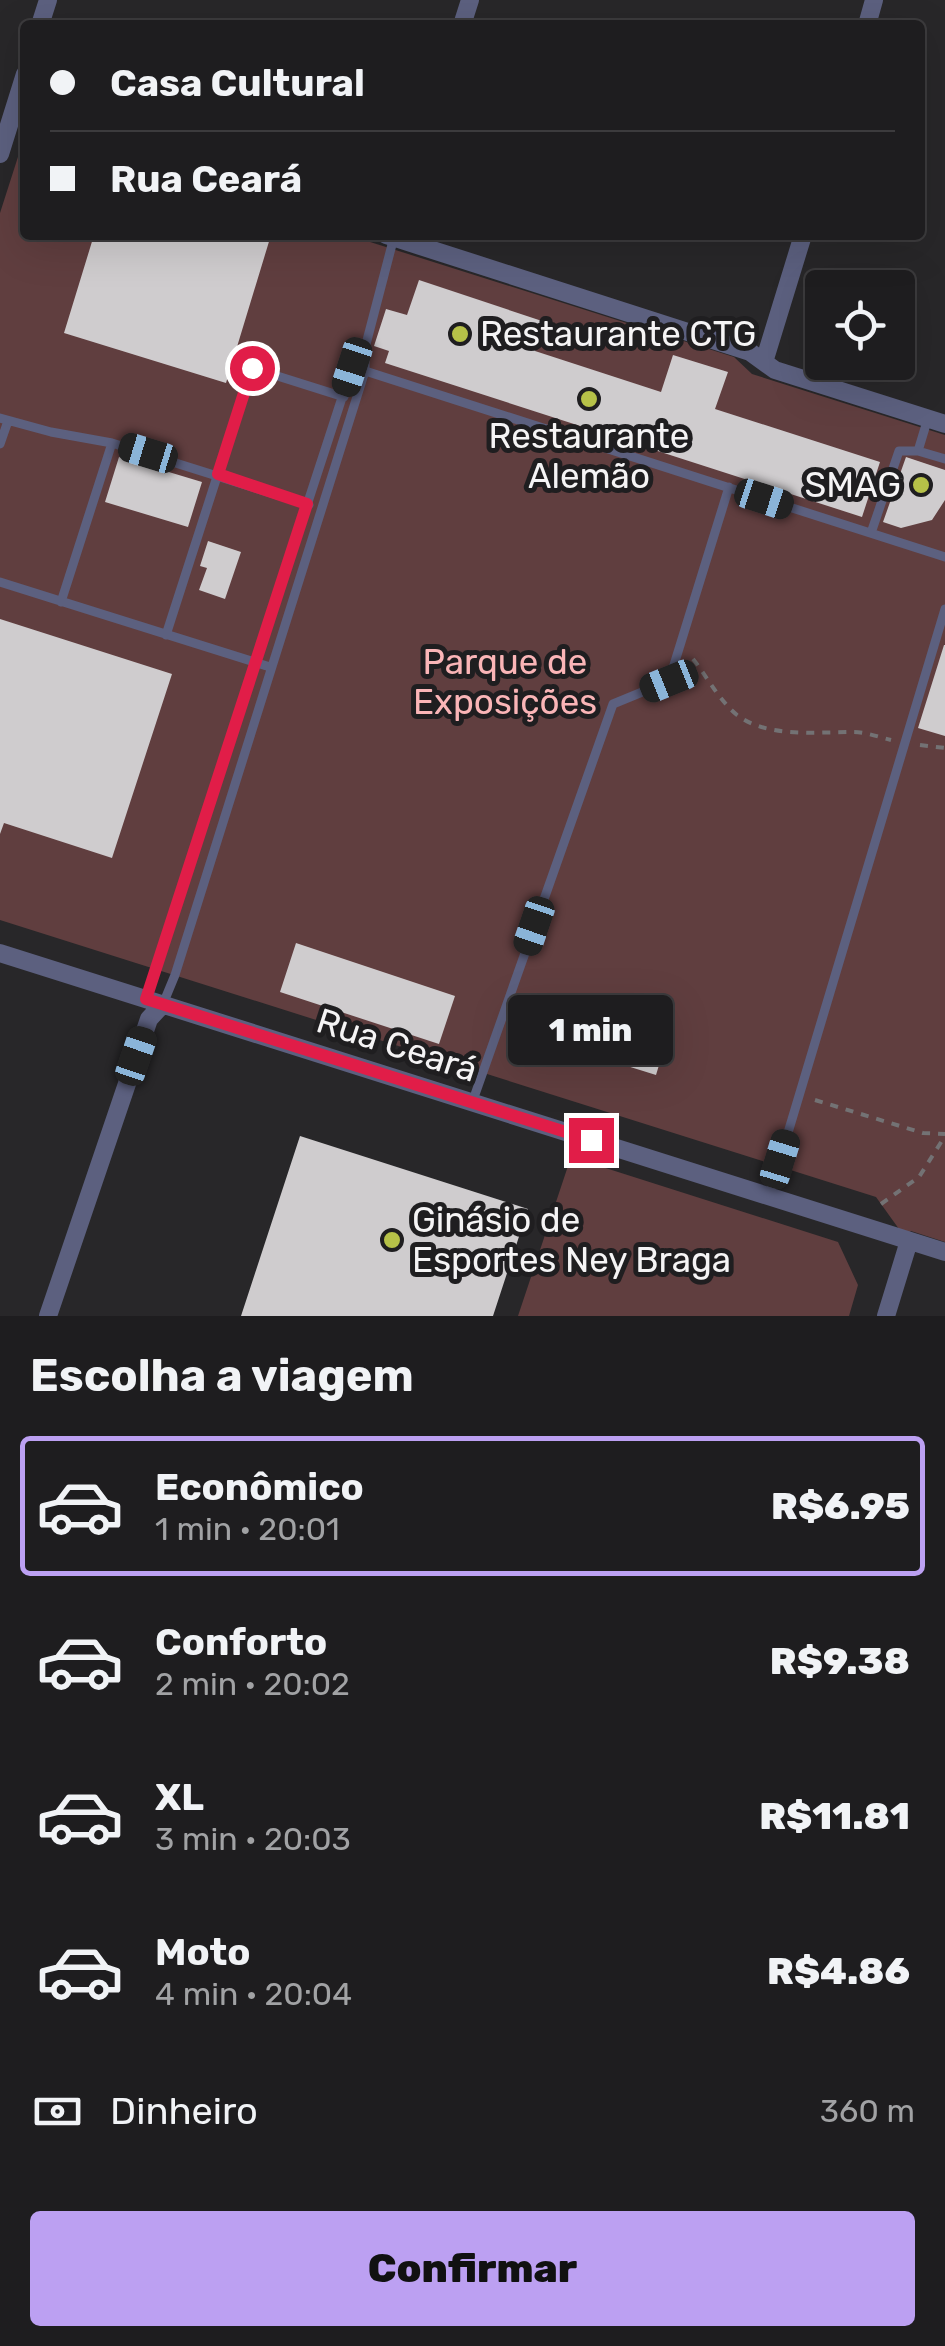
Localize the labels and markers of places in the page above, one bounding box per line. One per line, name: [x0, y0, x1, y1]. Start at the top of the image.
place label: Restaurante CTG: [480, 313, 756, 355]
marker: Restaurante CTG: [449, 323, 471, 345]
marker: Restaurante Alemão: [578, 388, 600, 410]
place label: Restaurante Alemão: [489, 415, 689, 497]
place label: SMAG: [805, 464, 901, 506]
marker: SMAG: [910, 474, 932, 496]
place label: Ginásio de Esportes Ney Braga: [412, 1199, 731, 1281]
marker: Ginásio de Esportes Ney Braga: [381, 1229, 403, 1251]

